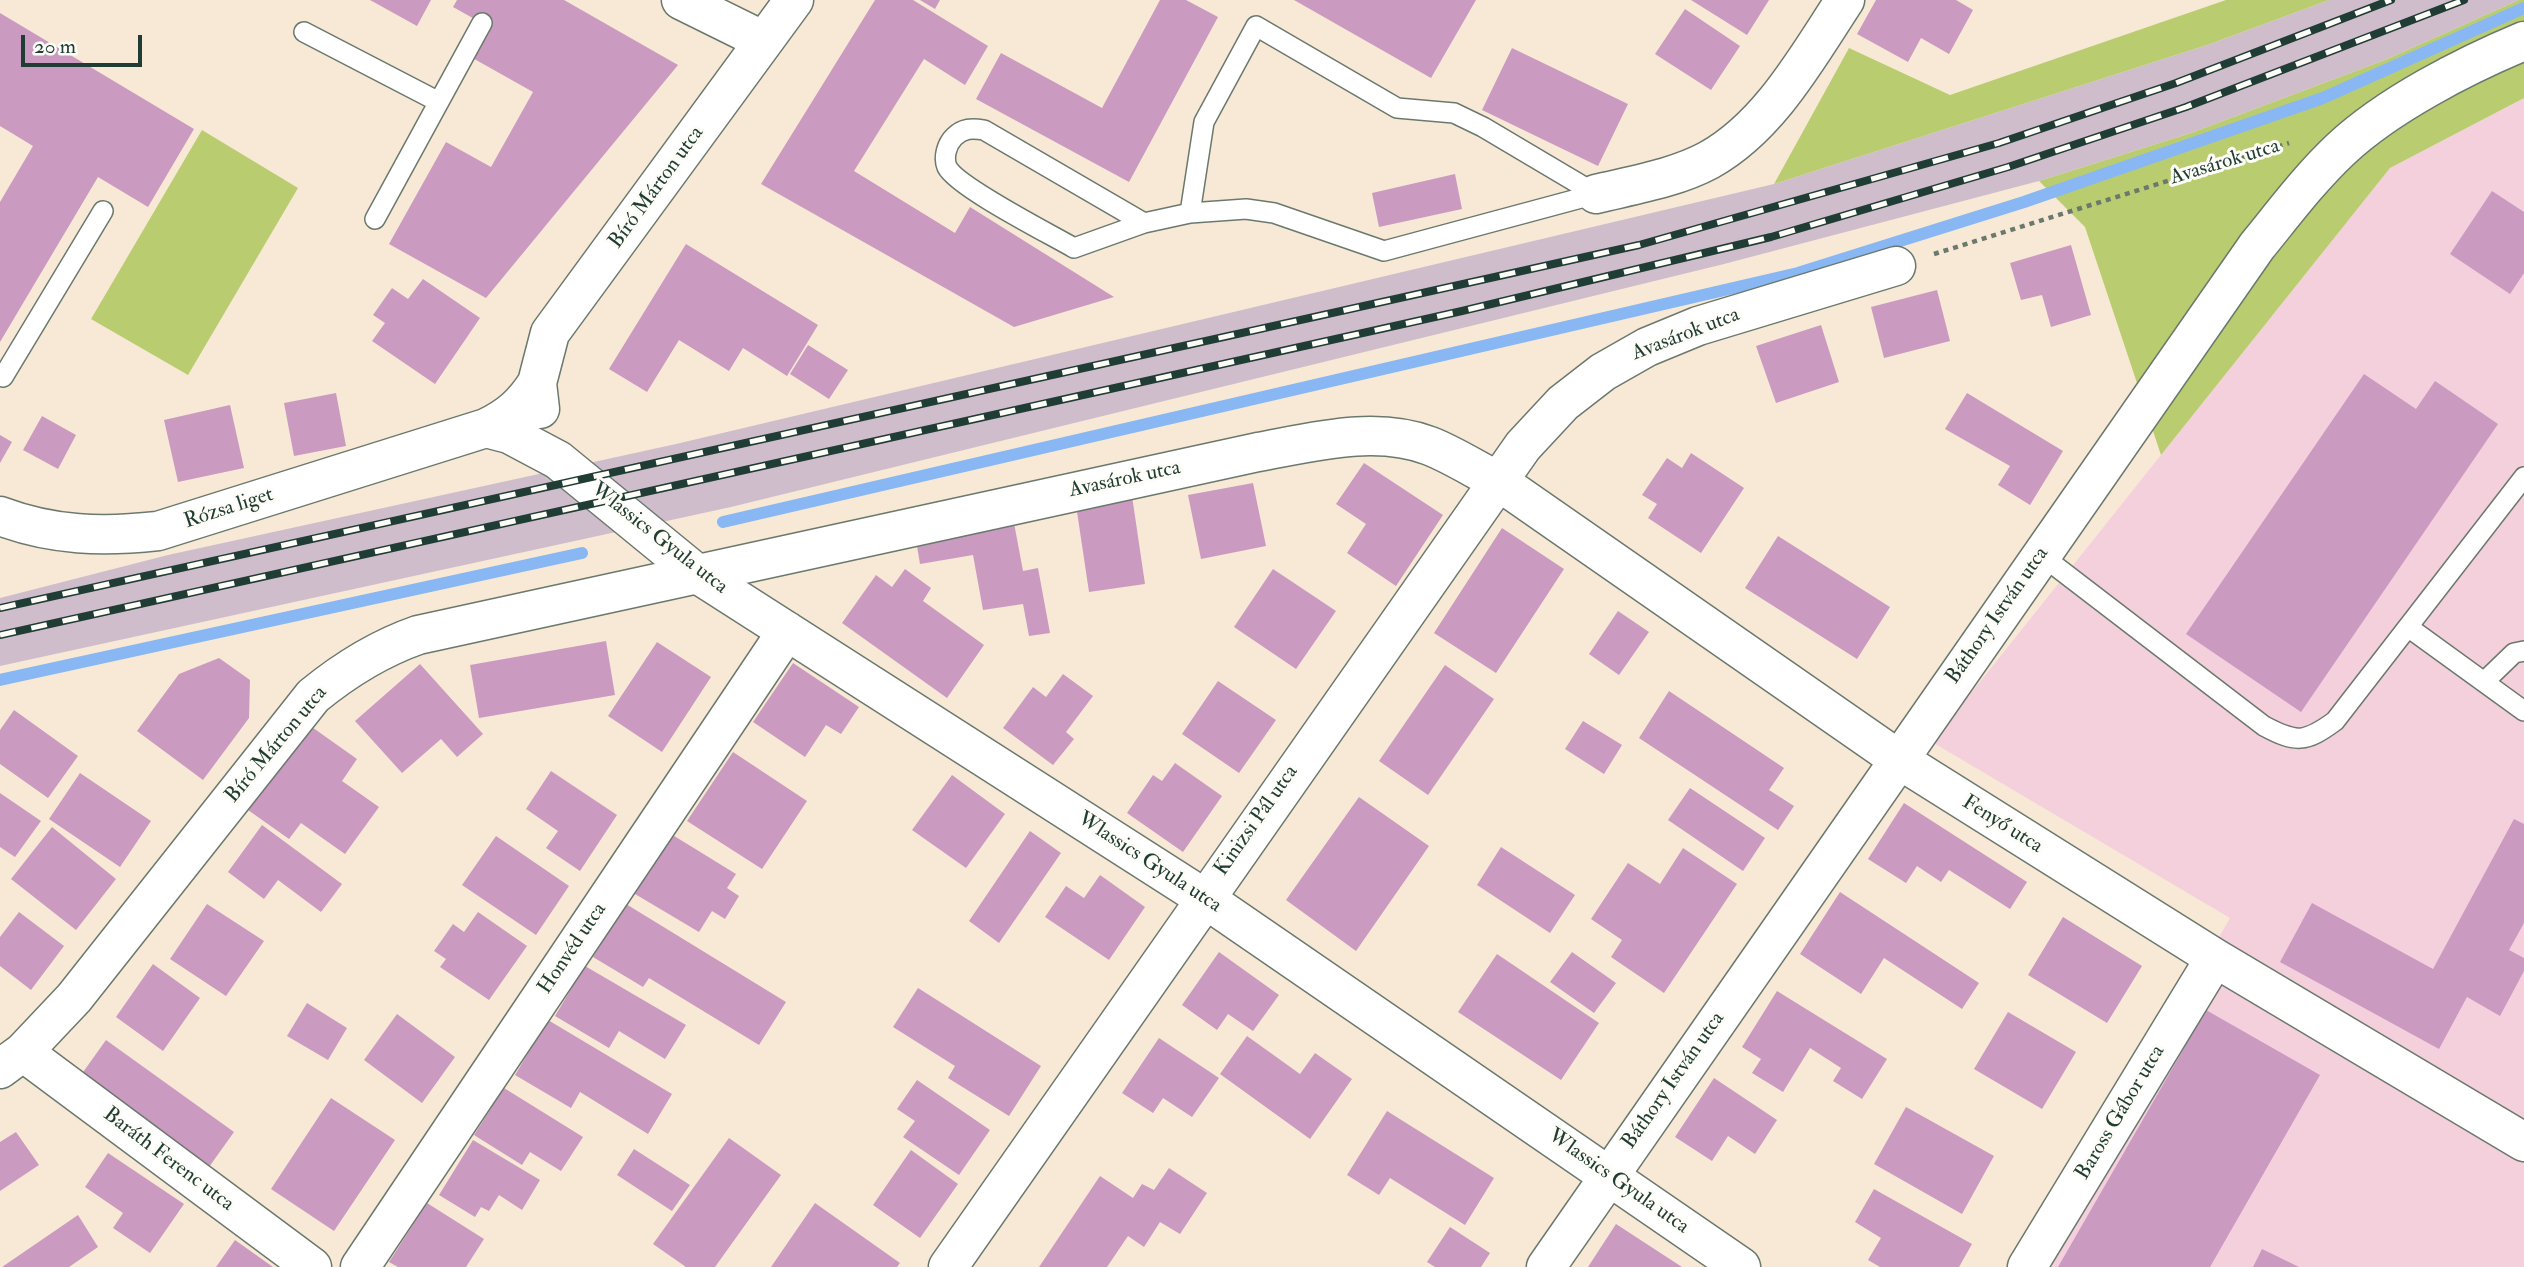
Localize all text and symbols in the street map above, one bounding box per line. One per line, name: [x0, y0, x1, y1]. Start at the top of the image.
scale bar: [24, 21, 145, 65]
text: 20 m: [34, 33, 76, 60]
street label: Bíró Márton utca: [604, 122, 710, 254]
street label: Avasárok utca: [2167, 134, 2283, 192]
street label: Avasárok utca: [1629, 303, 1743, 367]
street label: Avasárok utca: [1067, 456, 1183, 504]
street label: Wlassics Gyula utca: [586, 478, 732, 600]
street label: Rózsa liget: [181, 483, 277, 535]
street label: Báthory István utca: [1941, 543, 2055, 689]
street label: Bíró Márton utca: [221, 681, 333, 809]
street label: Kinizsi Pál utca: [1210, 761, 1304, 881]
street label: Fenyő utca: [1957, 790, 2047, 860]
street label: Wlassics Gyula utca: [1072, 807, 1226, 919]
street label: Honvéd utca: [533, 899, 613, 999]
street label: Báthory István utca: [1617, 1008, 1731, 1154]
street label: Baross Gábor utca: [2071, 1041, 2171, 1185]
street label: Baráth Ferenc utca: [98, 1103, 238, 1217]
street label: Wlassics Gyula utca: [1543, 1124, 1693, 1240]

